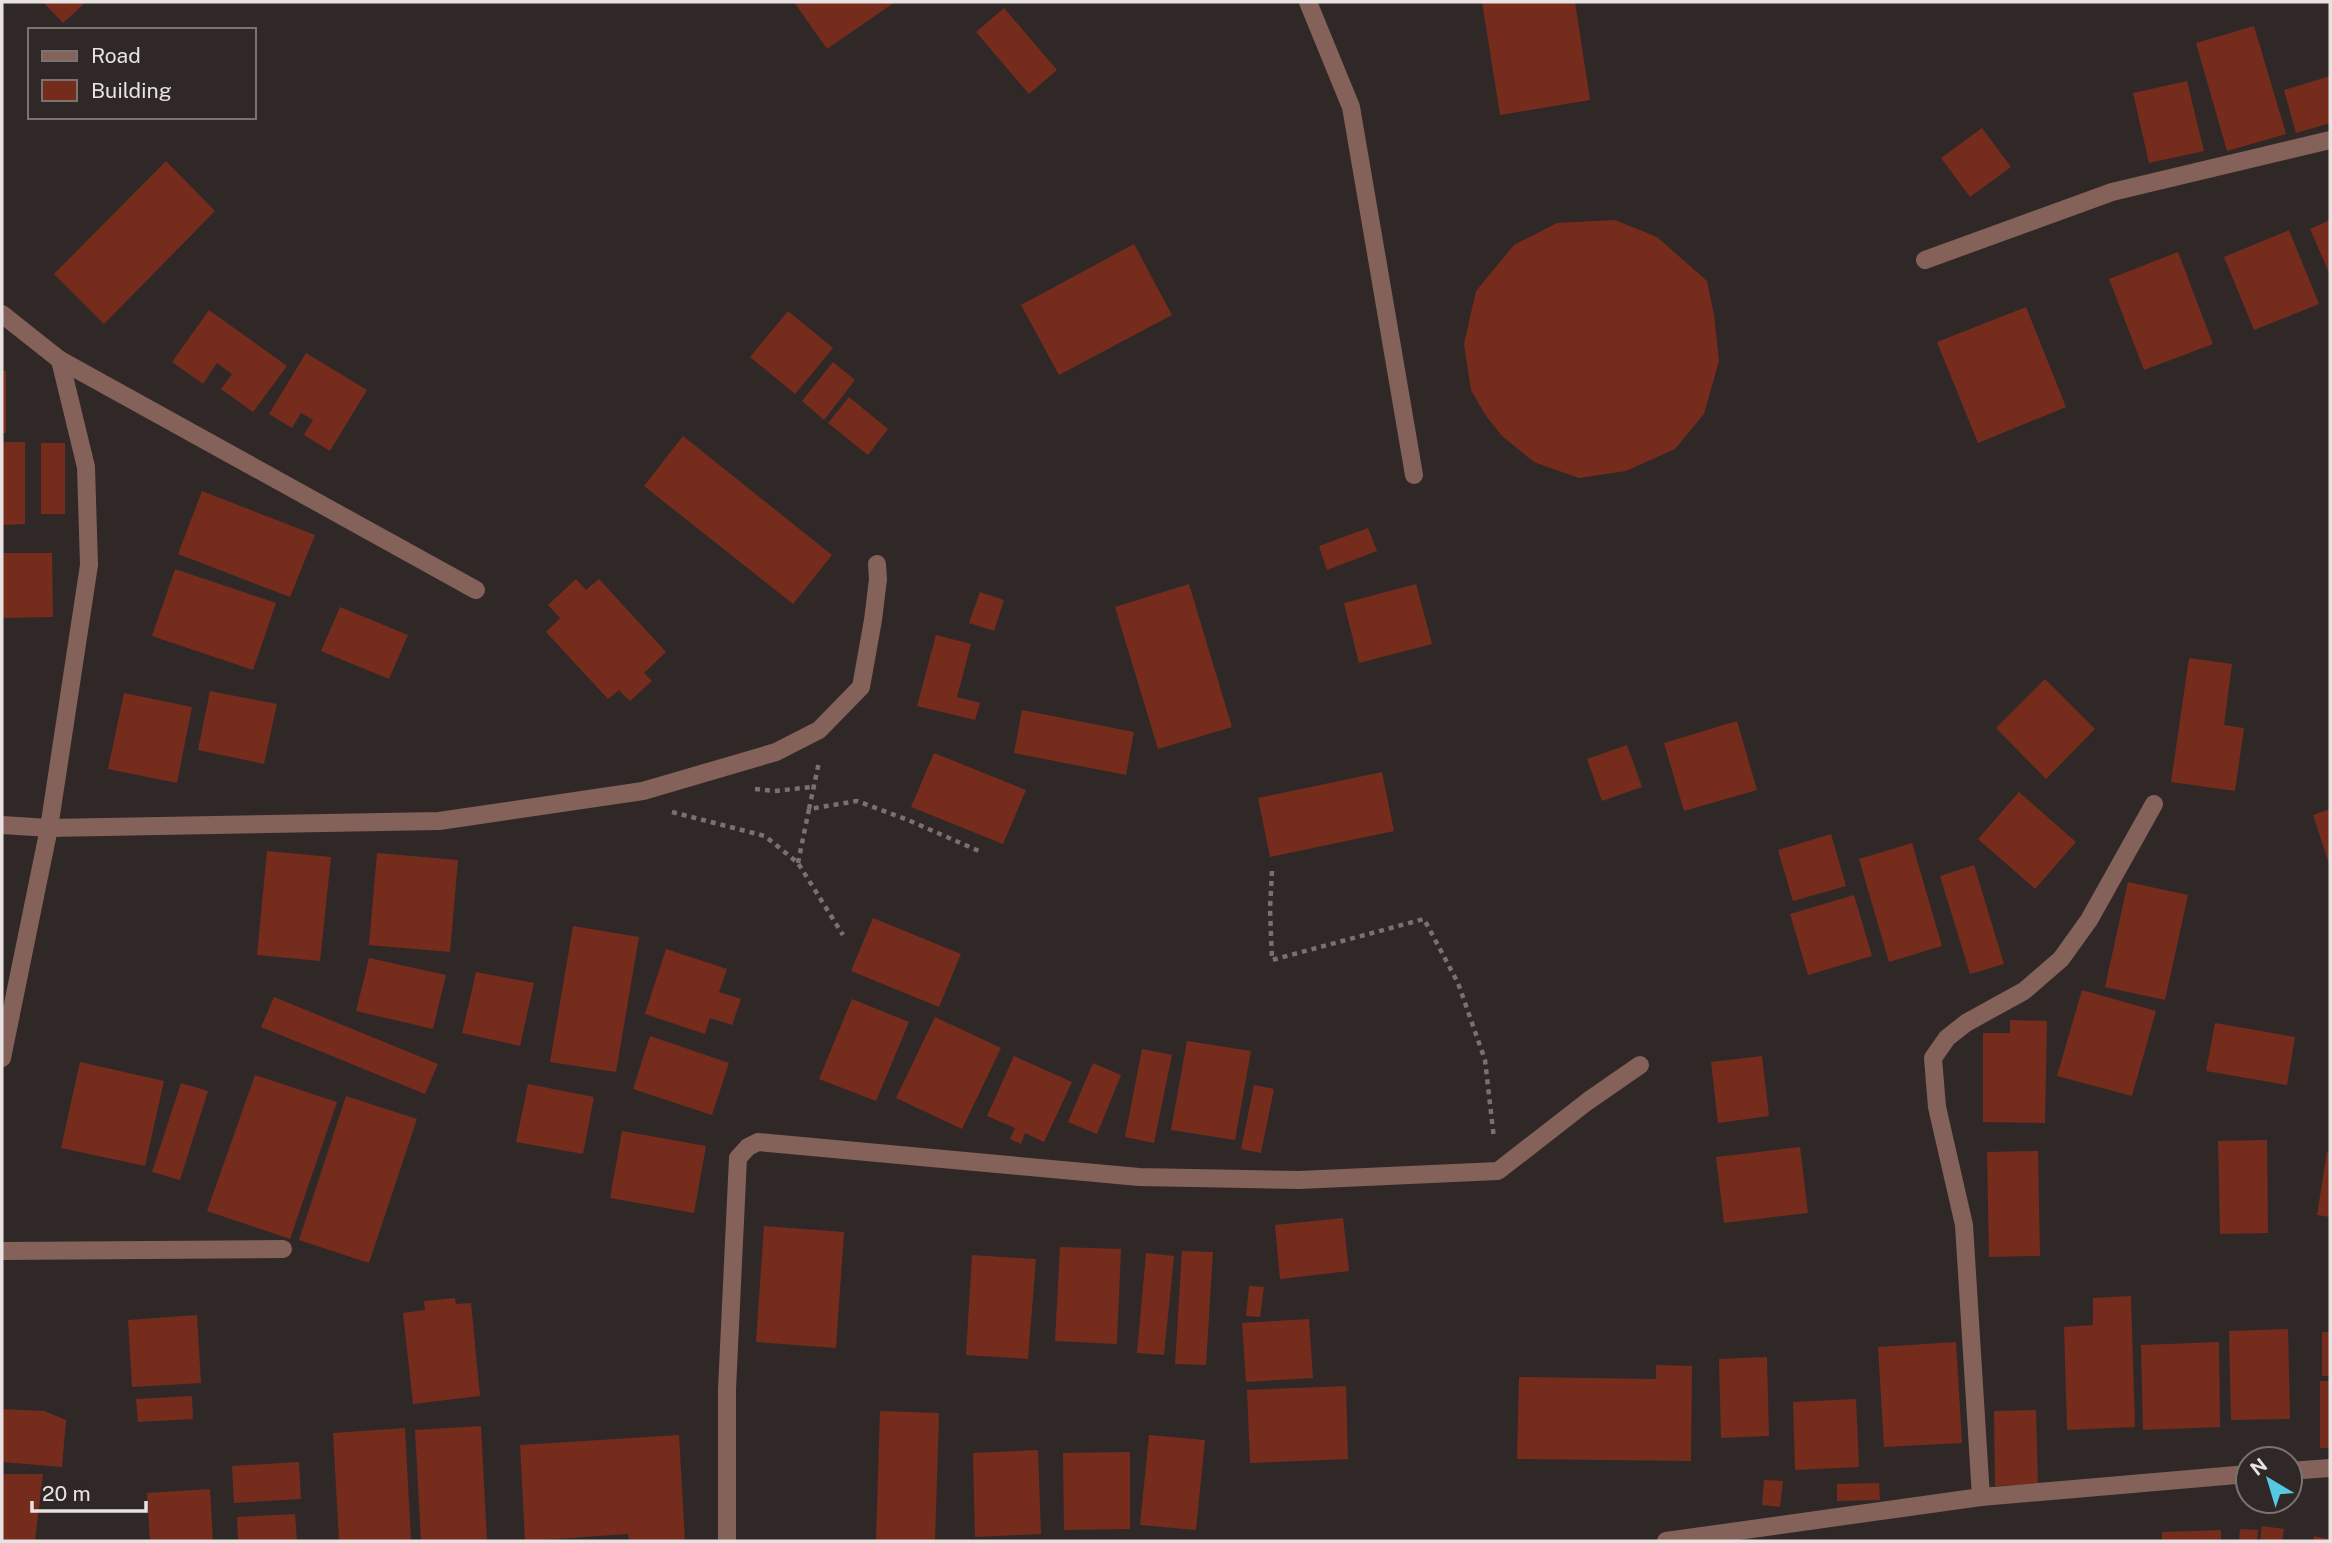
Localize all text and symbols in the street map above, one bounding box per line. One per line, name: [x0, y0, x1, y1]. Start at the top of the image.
legend: [28, 28, 256, 119]
text: Road: [91, 43, 141, 68]
text: Building: [91, 78, 172, 103]
north arrow: [2234, 1445, 2304, 1515]
text: N: [2246, 1453, 2271, 1480]
scale bar: [32, 1470, 145, 1514]
text: 20 m: [42, 1481, 91, 1506]

